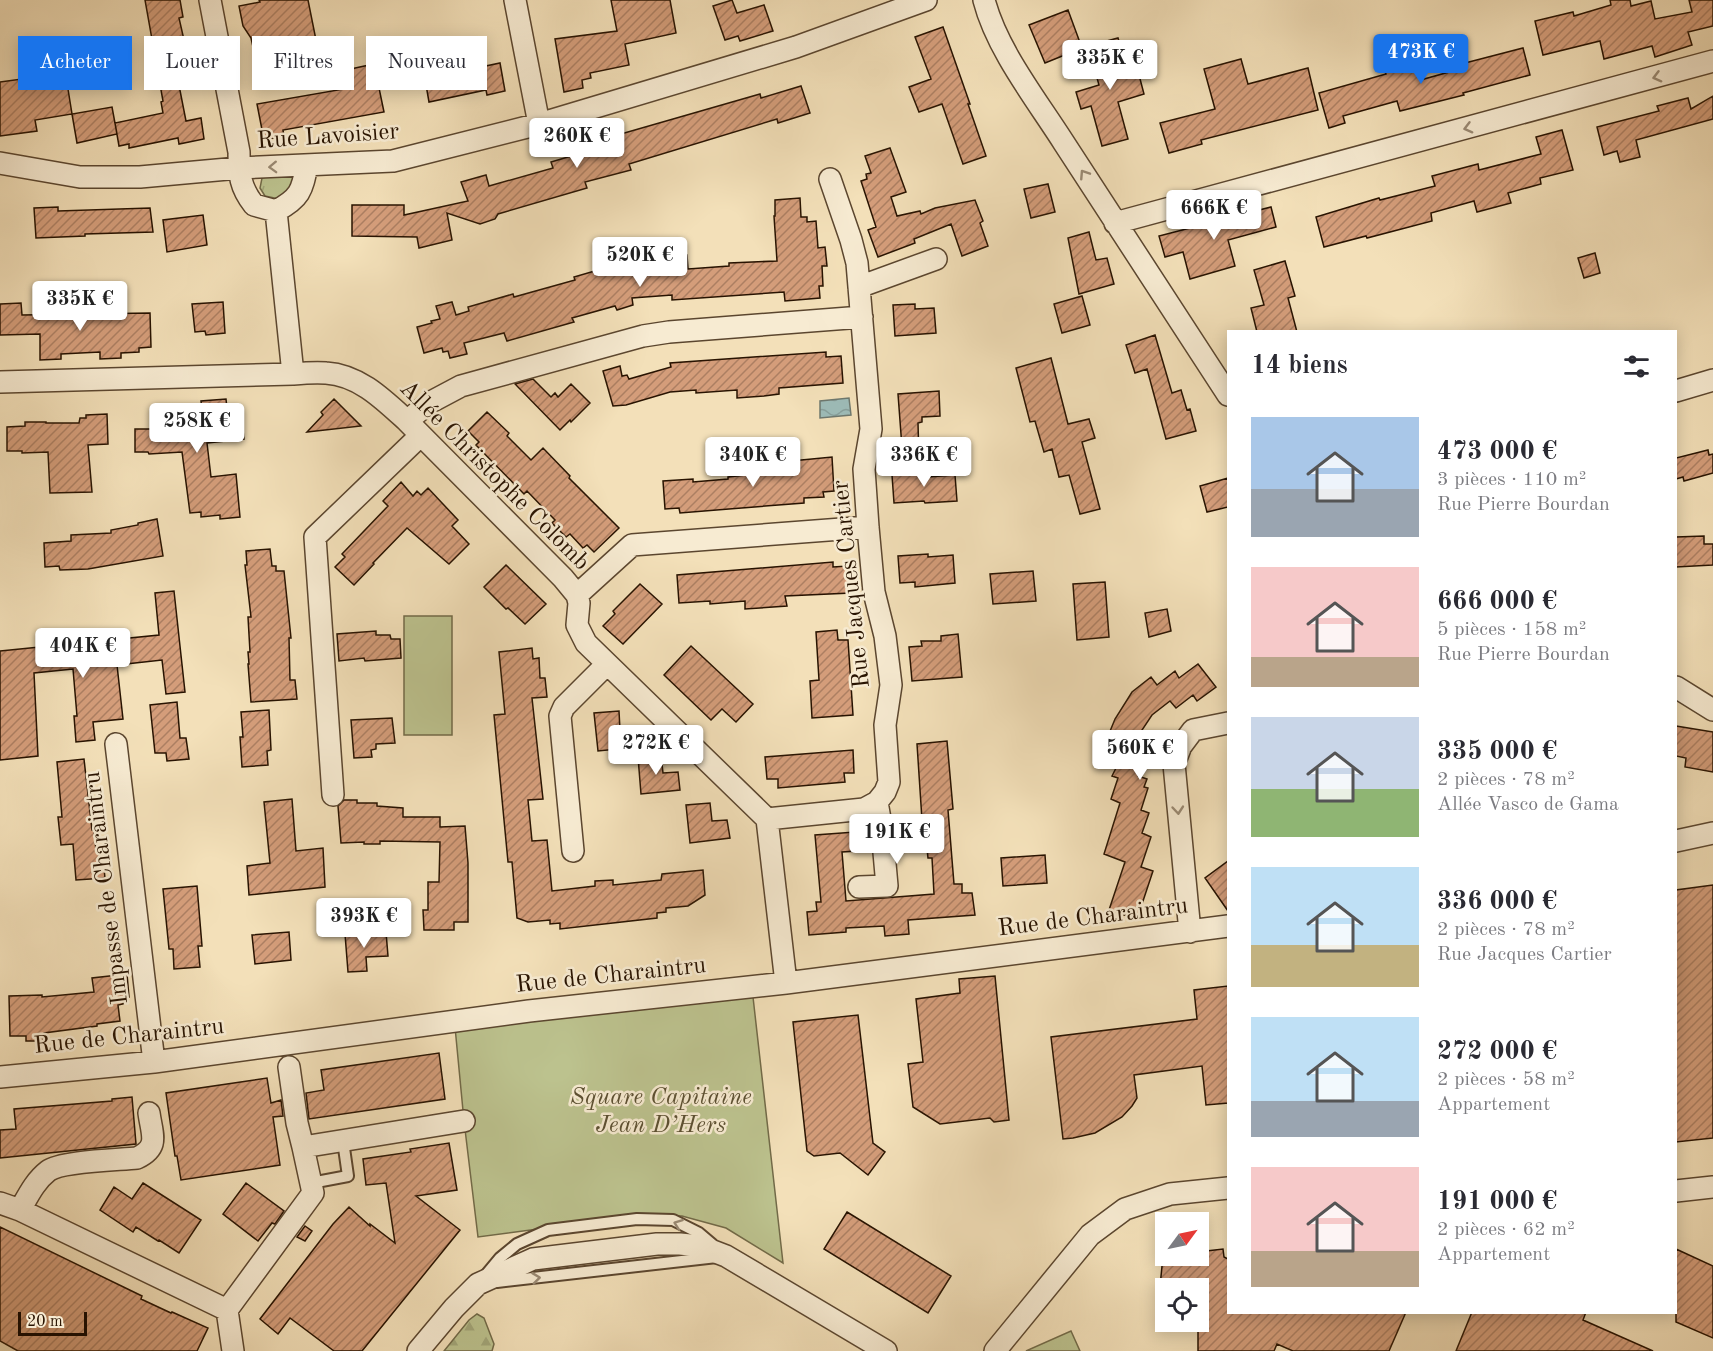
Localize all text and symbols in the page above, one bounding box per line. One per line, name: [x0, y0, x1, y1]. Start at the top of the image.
pin: 473K €: [1372, 34, 1470, 85]
chip: Acheter: [18, 36, 132, 90]
chip: Louer: [144, 36, 240, 90]
chip: Filtres: [252, 36, 354, 90]
chip: Nouveau: [366, 36, 487, 90]
pin: 335K €: [1061, 40, 1159, 91]
text: 473K €: [1387, 43, 1455, 63]
text: 335K €: [1076, 49, 1144, 69]
one-way arrow: [1652, 69, 1662, 82]
pin: 260K €: [528, 118, 626, 169]
street label: Rue Lavoisier: [256, 120, 400, 154]
one-way arrow: [1463, 121, 1474, 133]
text: 260K €: [543, 127, 611, 147]
one-way arrow: [268, 160, 277, 173]
one-way arrow: [1080, 170, 1091, 181]
pin: 666K €: [1165, 190, 1263, 241]
text: 666K €: [1180, 199, 1248, 219]
pin: 520K €: [591, 237, 689, 288]
text: 520K €: [606, 246, 674, 266]
pin: 335K €: [31, 281, 129, 332]
text: 335K €: [46, 290, 114, 310]
icon: filters: [1620, 350, 1653, 383]
text: 14 biens: [1251, 353, 1348, 379]
street label: Allée Christophe Colomb: [395, 377, 593, 575]
pin: 258K €: [148, 403, 246, 454]
text: 258K €: [163, 412, 231, 432]
pin: 340K €: [704, 437, 802, 488]
pin: 336K €: [875, 437, 973, 488]
text: 473 000 €: [1437, 439, 1557, 465]
icon: home: [1299, 441, 1371, 513]
text: 340K €: [719, 446, 787, 466]
text: 336K €: [890, 446, 958, 466]
text: 3 pièces · 110 m²: [1437, 470, 1586, 490]
street label: Rue Jacques Cartier: [829, 478, 875, 689]
text: Rue Pierre Bourdan: [1437, 495, 1610, 515]
text: 666 000 €: [1437, 589, 1557, 615]
icon: home: [1299, 591, 1371, 663]
text: 5 pièces · 158 m²: [1437, 620, 1586, 640]
pin: 404K €: [34, 628, 132, 679]
text: 404K €: [49, 637, 117, 657]
text: Rue Pierre Bourdan: [1437, 645, 1610, 665]
pin: 272K €: [607, 725, 705, 776]
pin: 560K €: [1091, 730, 1189, 781]
text: 272K €: [622, 734, 690, 754]
text: 560K €: [1106, 739, 1174, 759]
text: 335 000 €: [1437, 739, 1557, 765]
icon: home: [1299, 741, 1371, 813]
street label: Impasse de Charaintru: [81, 770, 133, 1006]
text: 2 pièces · 78 m²: [1437, 770, 1575, 790]
text: Allée Vasco de Gama: [1437, 795, 1619, 815]
one-way arrow: [1171, 805, 1184, 814]
pin: 191K €: [848, 814, 946, 865]
text: 191K €: [863, 823, 931, 843]
text: 336 000 €: [1437, 889, 1557, 915]
icon: home: [1299, 891, 1371, 963]
street label: Rue de Charaintru: [997, 894, 1190, 942]
pin: 393K €: [315, 898, 413, 949]
text: 393K €: [330, 907, 398, 927]
text: 2 pièces · 78 m²: [1437, 920, 1575, 940]
text: Rue Jacques Cartier: [1437, 945, 1612, 965]
street label: Rue de Charaintru: [515, 954, 708, 998]
street label: Rue de Charaintru: [33, 1015, 226, 1059]
text: 272 000 €: [1437, 1039, 1557, 1065]
icon: home: [1299, 1041, 1371, 1113]
text: 2 pièces · 58 m²: [1437, 1070, 1575, 1090]
park label: Square Capitaine Jean D’Hers: [570, 1086, 752, 1138]
text: Appartement: [1437, 1095, 1550, 1115]
text: 191 000 €: [1437, 1189, 1557, 1215]
icon: home: [1299, 1191, 1371, 1263]
north arrow: [1155, 1212, 1209, 1266]
map controls: [1155, 1212, 1209, 1332]
one-way arrow: [674, 1218, 684, 1231]
text: 2 pièces · 62 m²: [1437, 1220, 1575, 1240]
text: Appartement: [1437, 1245, 1550, 1265]
one-way arrow: [531, 1272, 540, 1284]
button: locate: [1155, 1278, 1209, 1332]
scale bar: [18, 1309, 87, 1336]
text: 20 m: [27, 1314, 63, 1330]

